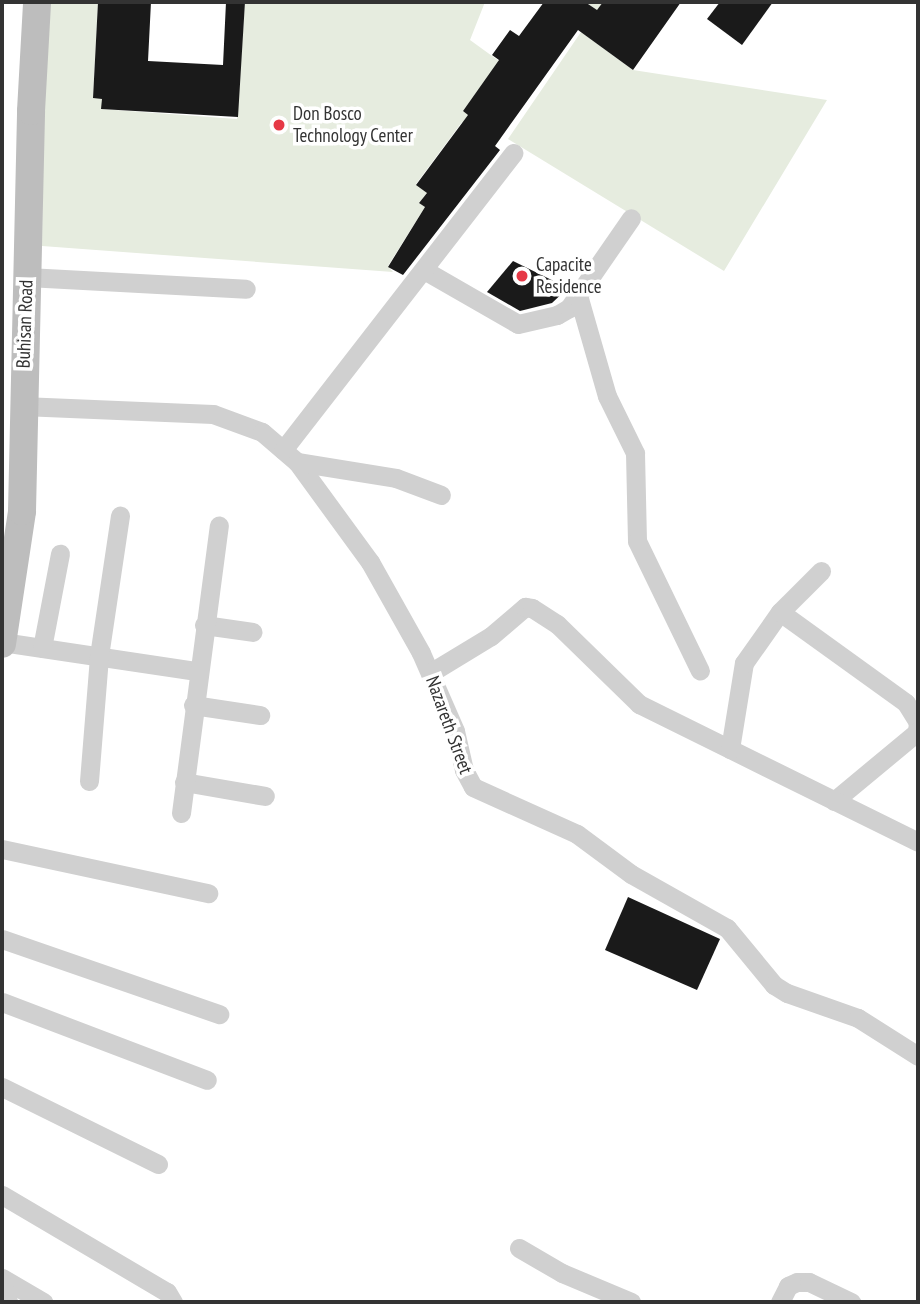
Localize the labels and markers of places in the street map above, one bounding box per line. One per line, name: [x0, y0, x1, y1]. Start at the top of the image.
place label: Don Bosco Technology Center: [293, 103, 413, 147]
marker: Don Bosco Technology Center: [271, 117, 287, 133]
place label: Capacite Residence: [536, 254, 601, 298]
marker: Capacite Residence: [514, 268, 530, 284]

